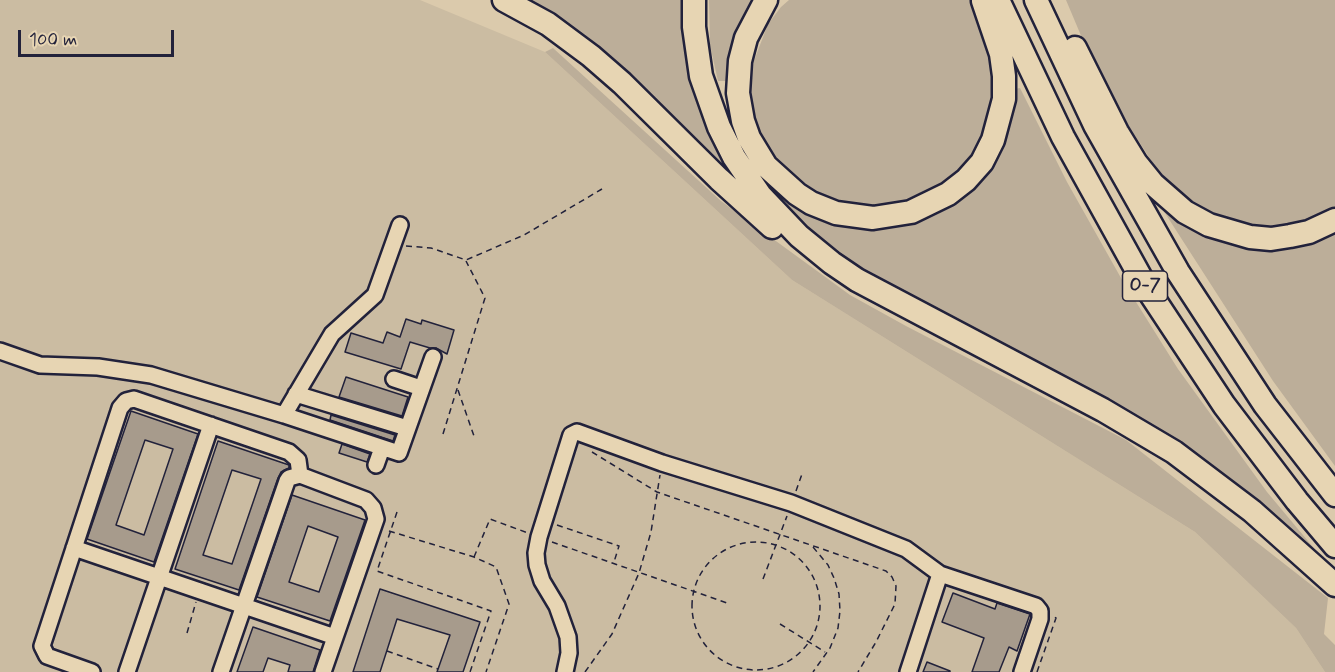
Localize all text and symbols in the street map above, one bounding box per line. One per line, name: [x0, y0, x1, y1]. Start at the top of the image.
scale bar: [21, 18, 177, 56]
text: 100 m: [29, 28, 77, 52]
road number: O-7: [1122, 271, 1168, 301]

